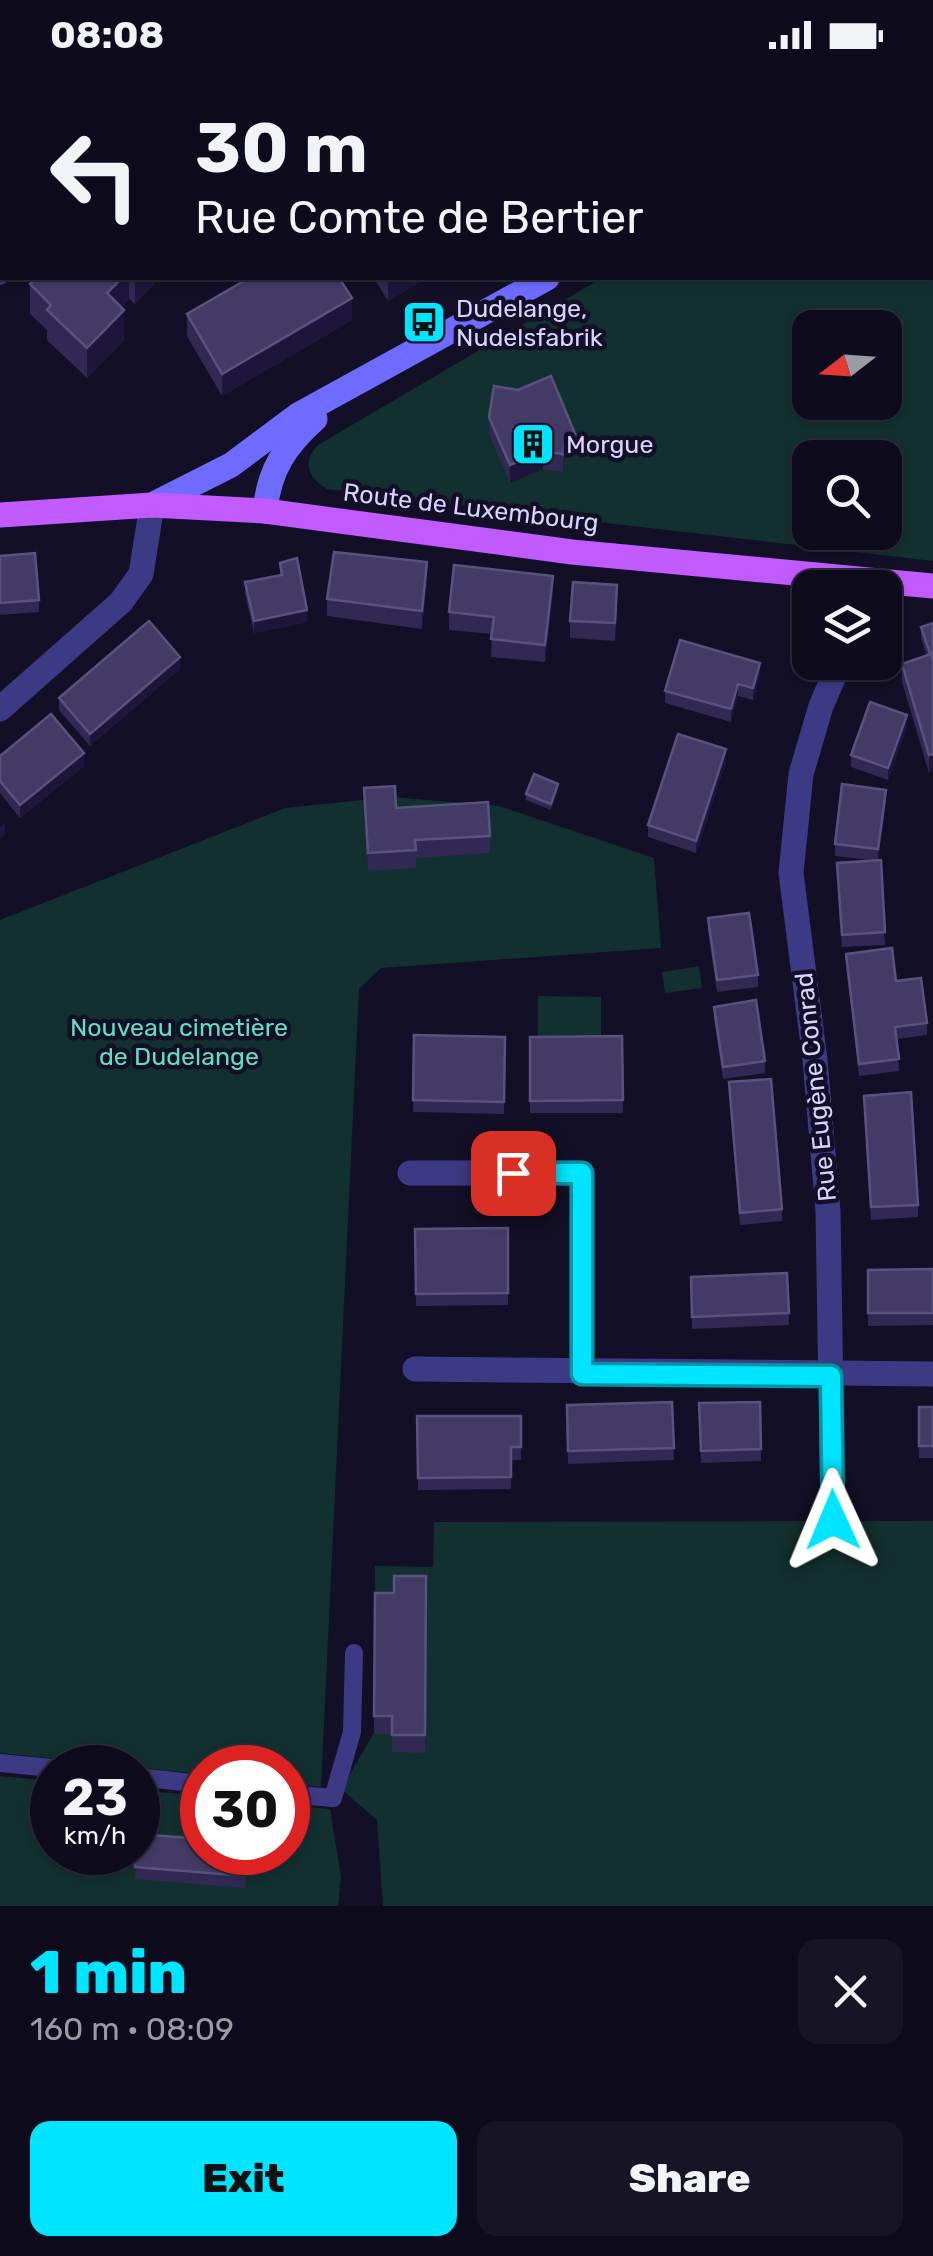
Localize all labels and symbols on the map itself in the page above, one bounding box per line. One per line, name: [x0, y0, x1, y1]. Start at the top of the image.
place label: Dudelange, Nudelsfabrik: [456, 294, 603, 352]
bus stop icon: Dudelange, Nudelsfabrik: [401, 299, 447, 345]
north arrow: [792, 310, 902, 420]
building icon: Morgue: [510, 421, 556, 467]
place label: Morgue: [566, 430, 653, 459]
street label: Route de Luxembourg: [342, 477, 600, 538]
street label: Rue Eugène Conrad: [789, 971, 842, 1203]
park label: Nouveau cimetière de Dudelange: [70, 1013, 288, 1071]
pin: [471, 1131, 556, 1216]
position arrow: [781, 1468, 885, 1572]
speed limit sign: 30: [180, 1745, 310, 1875]

